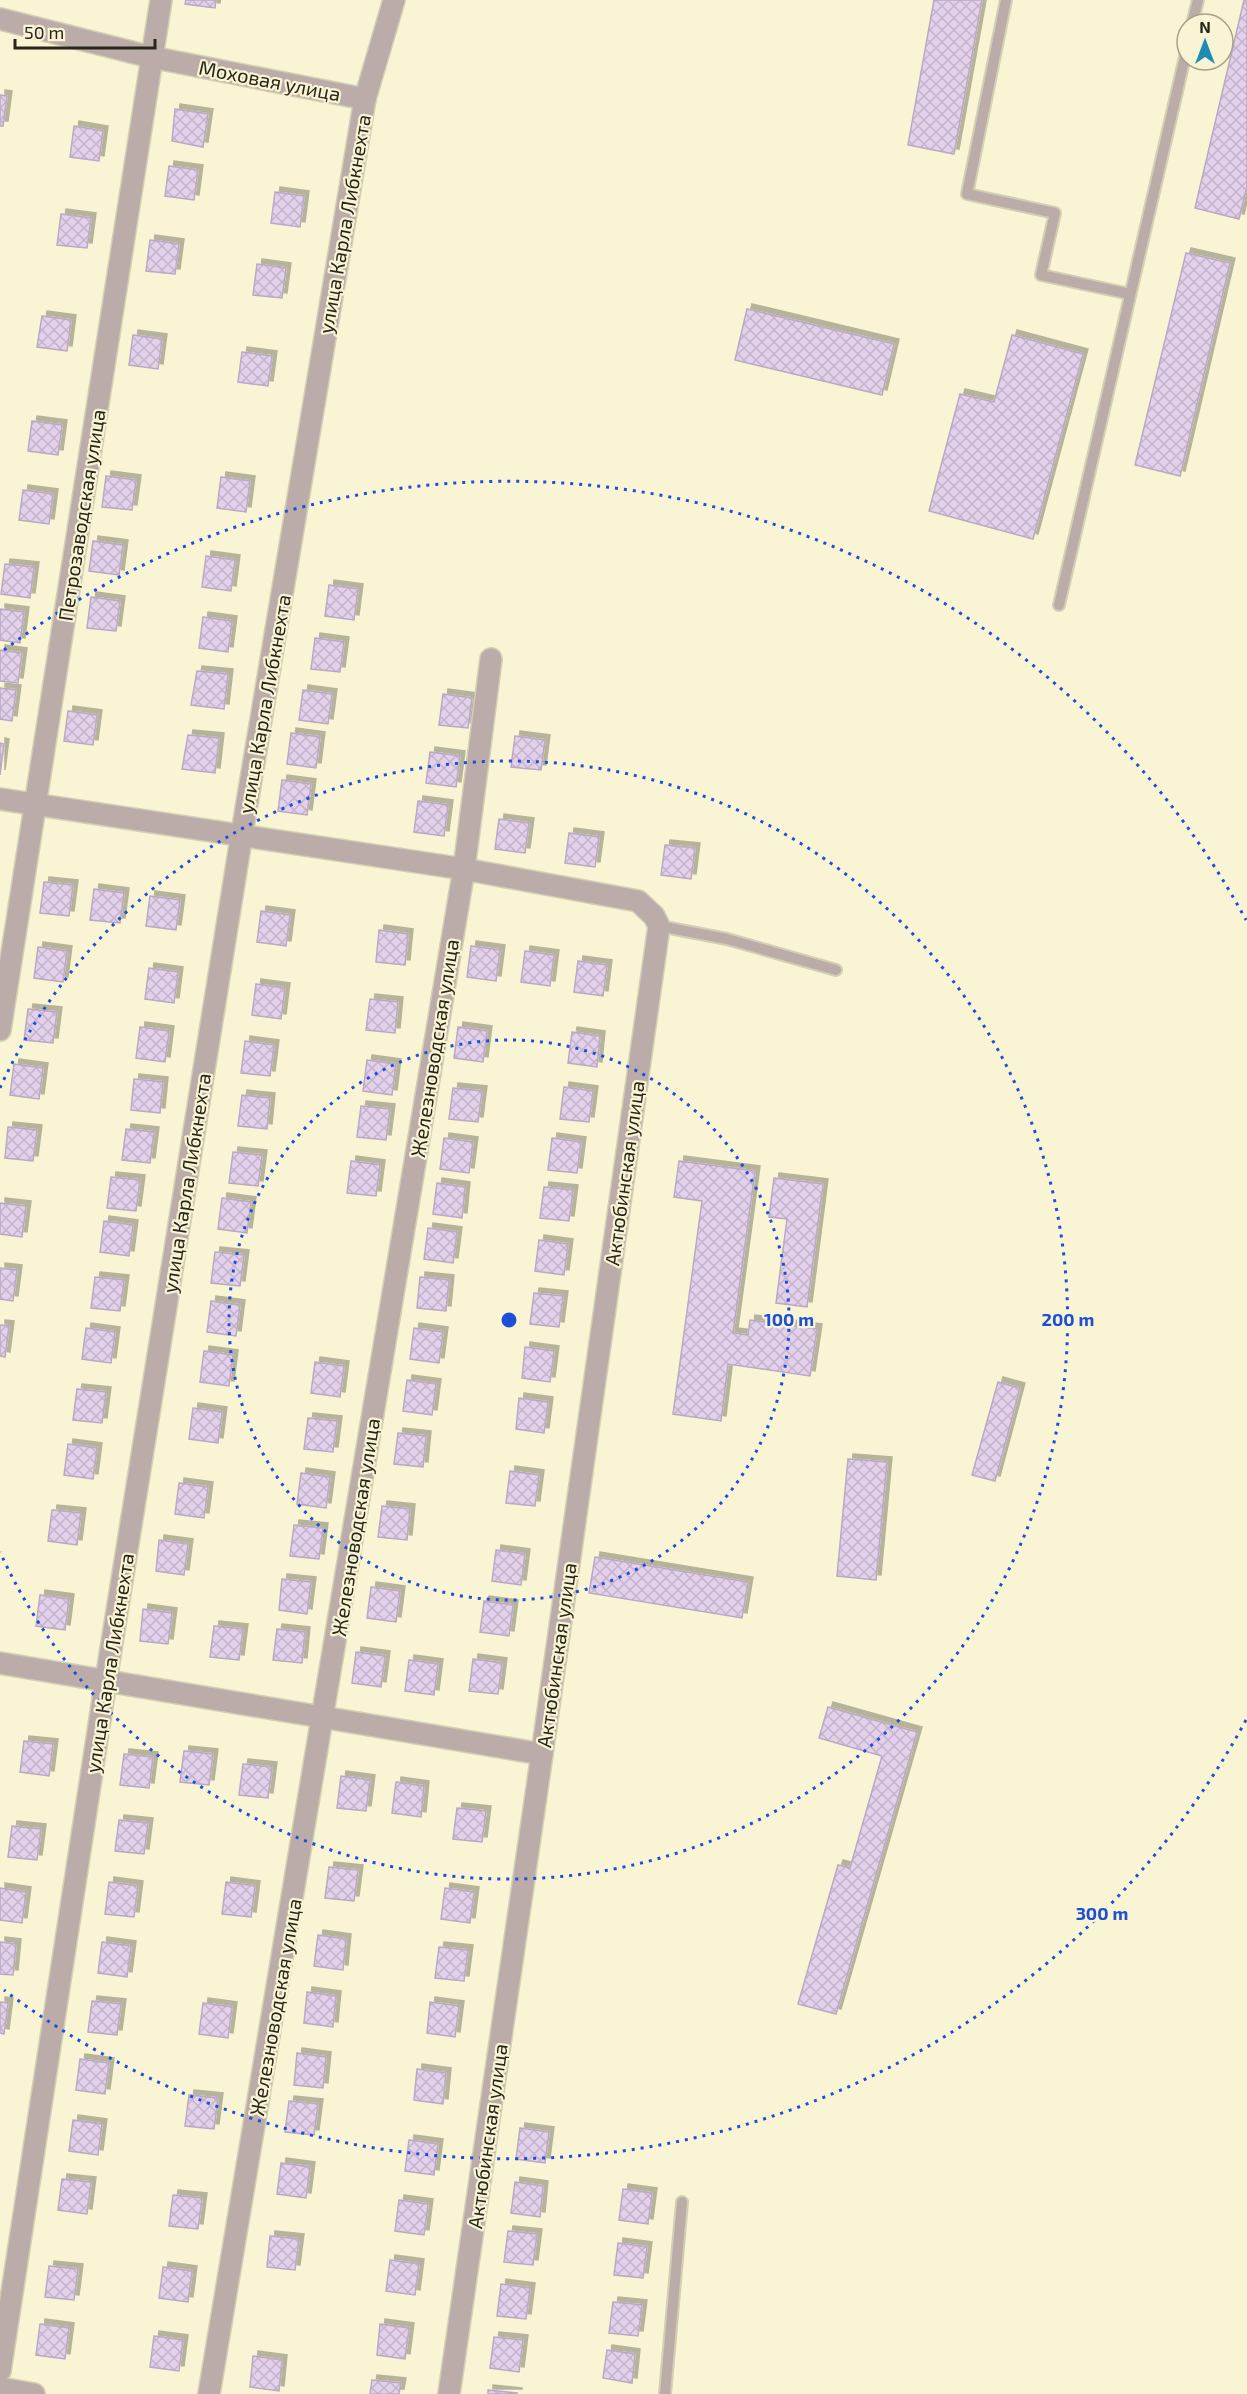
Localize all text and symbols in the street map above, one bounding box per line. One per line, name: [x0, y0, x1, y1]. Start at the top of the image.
scale bar: [15, 12, 154, 50]
north arrow: [1175, 12, 1235, 72]
text: N: [1199, 17, 1211, 36]
text: 50 m: [24, 21, 64, 43]
street label: Моховая улица: [197, 54, 343, 106]
street label: улица Карла Либкнехта: [313, 112, 376, 336]
street label: Петрозаводская улица: [52, 407, 111, 623]
street label: улица Карла Либкнехта: [233, 592, 296, 816]
street label: Железноводская улица: [405, 937, 464, 1159]
street label: улица Карла Либкнехта: [157, 1071, 216, 1295]
street label: Актюбинская улица: [599, 1079, 650, 1267]
text: 100 m: [764, 1308, 814, 1330]
text: 200 m: [1042, 1308, 1094, 1330]
centre of rings: [499, 1310, 519, 1330]
street label: Железноводская улица: [326, 1416, 385, 1638]
street label: улица Карла Либкнехта: [80, 1551, 139, 1775]
street label: Актюбинская улица: [531, 1561, 582, 1749]
street label: Железноводская улица: [244, 1896, 307, 2118]
text: 300 m: [1076, 1902, 1128, 1924]
street label: Актюбинская улица: [462, 2042, 513, 2230]

